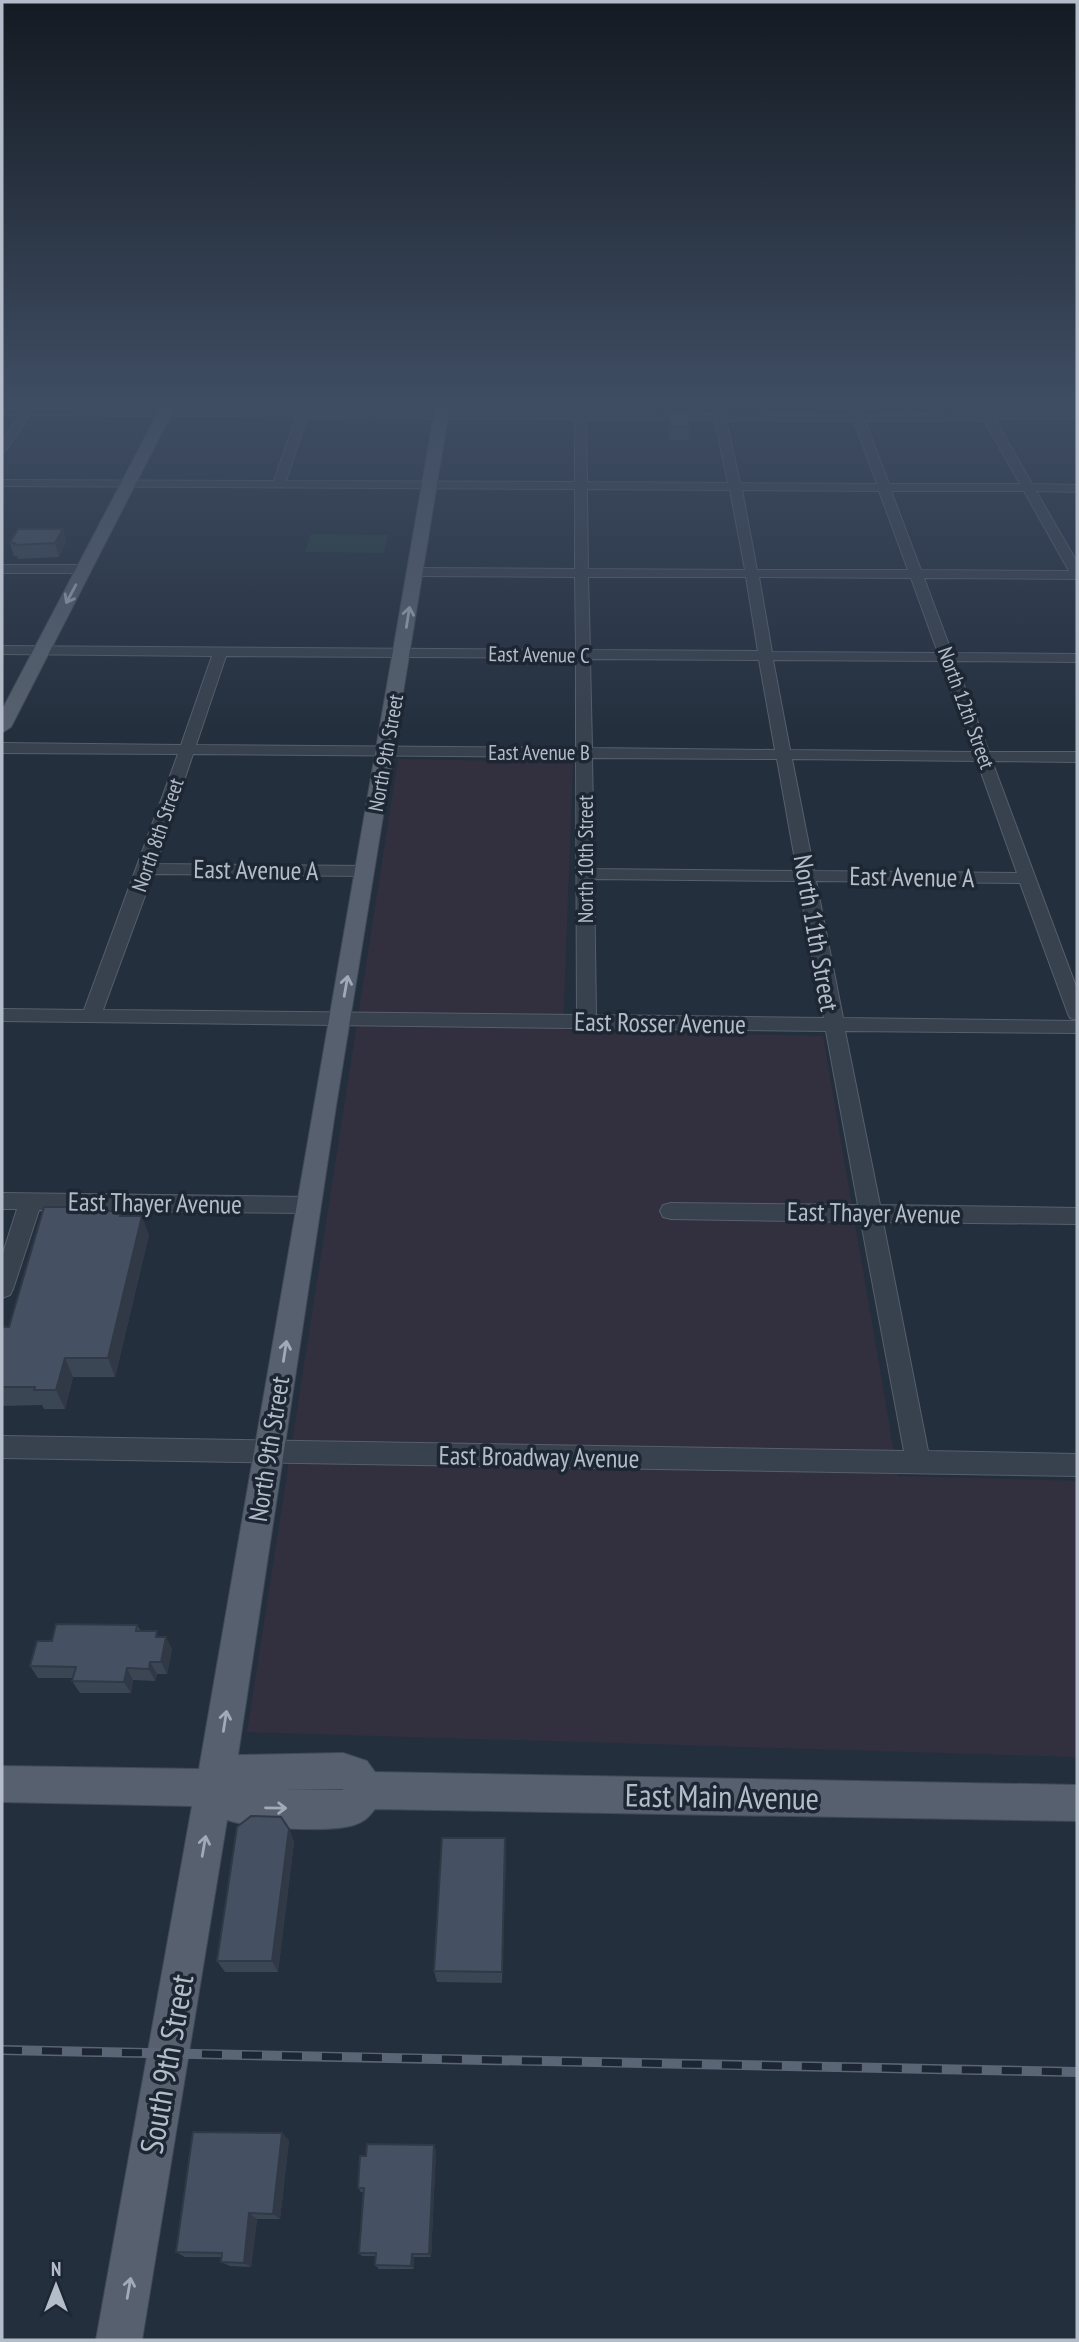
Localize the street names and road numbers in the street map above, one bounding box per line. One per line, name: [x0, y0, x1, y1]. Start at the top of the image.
street label: East Avenue C: [488, 640, 590, 669]
street label: North 12th Street: [932, 643, 1001, 773]
street label: North 9th Street: [362, 692, 409, 814]
street label: East Avenue B: [488, 739, 590, 766]
street label: North 8th Street: [125, 774, 190, 895]
street label: North 10th Street: [572, 795, 599, 923]
street label: East Avenue A: [193, 852, 320, 887]
street label: North 11th Street: [786, 852, 846, 1014]
street label: East Avenue A: [849, 859, 976, 894]
street label: East Rosser Avenue: [574, 1005, 746, 1040]
street label: East Thayer Avenue: [68, 1184, 242, 1221]
street label: East Thayer Avenue: [787, 1194, 961, 1231]
street label: North 9th Street: [241, 1374, 296, 1524]
street label: East Broadway Avenue: [438, 1438, 640, 1475]
street label: East Main Avenue: [625, 1773, 819, 1819]
street label: South 9th Street: [130, 1971, 202, 2157]

